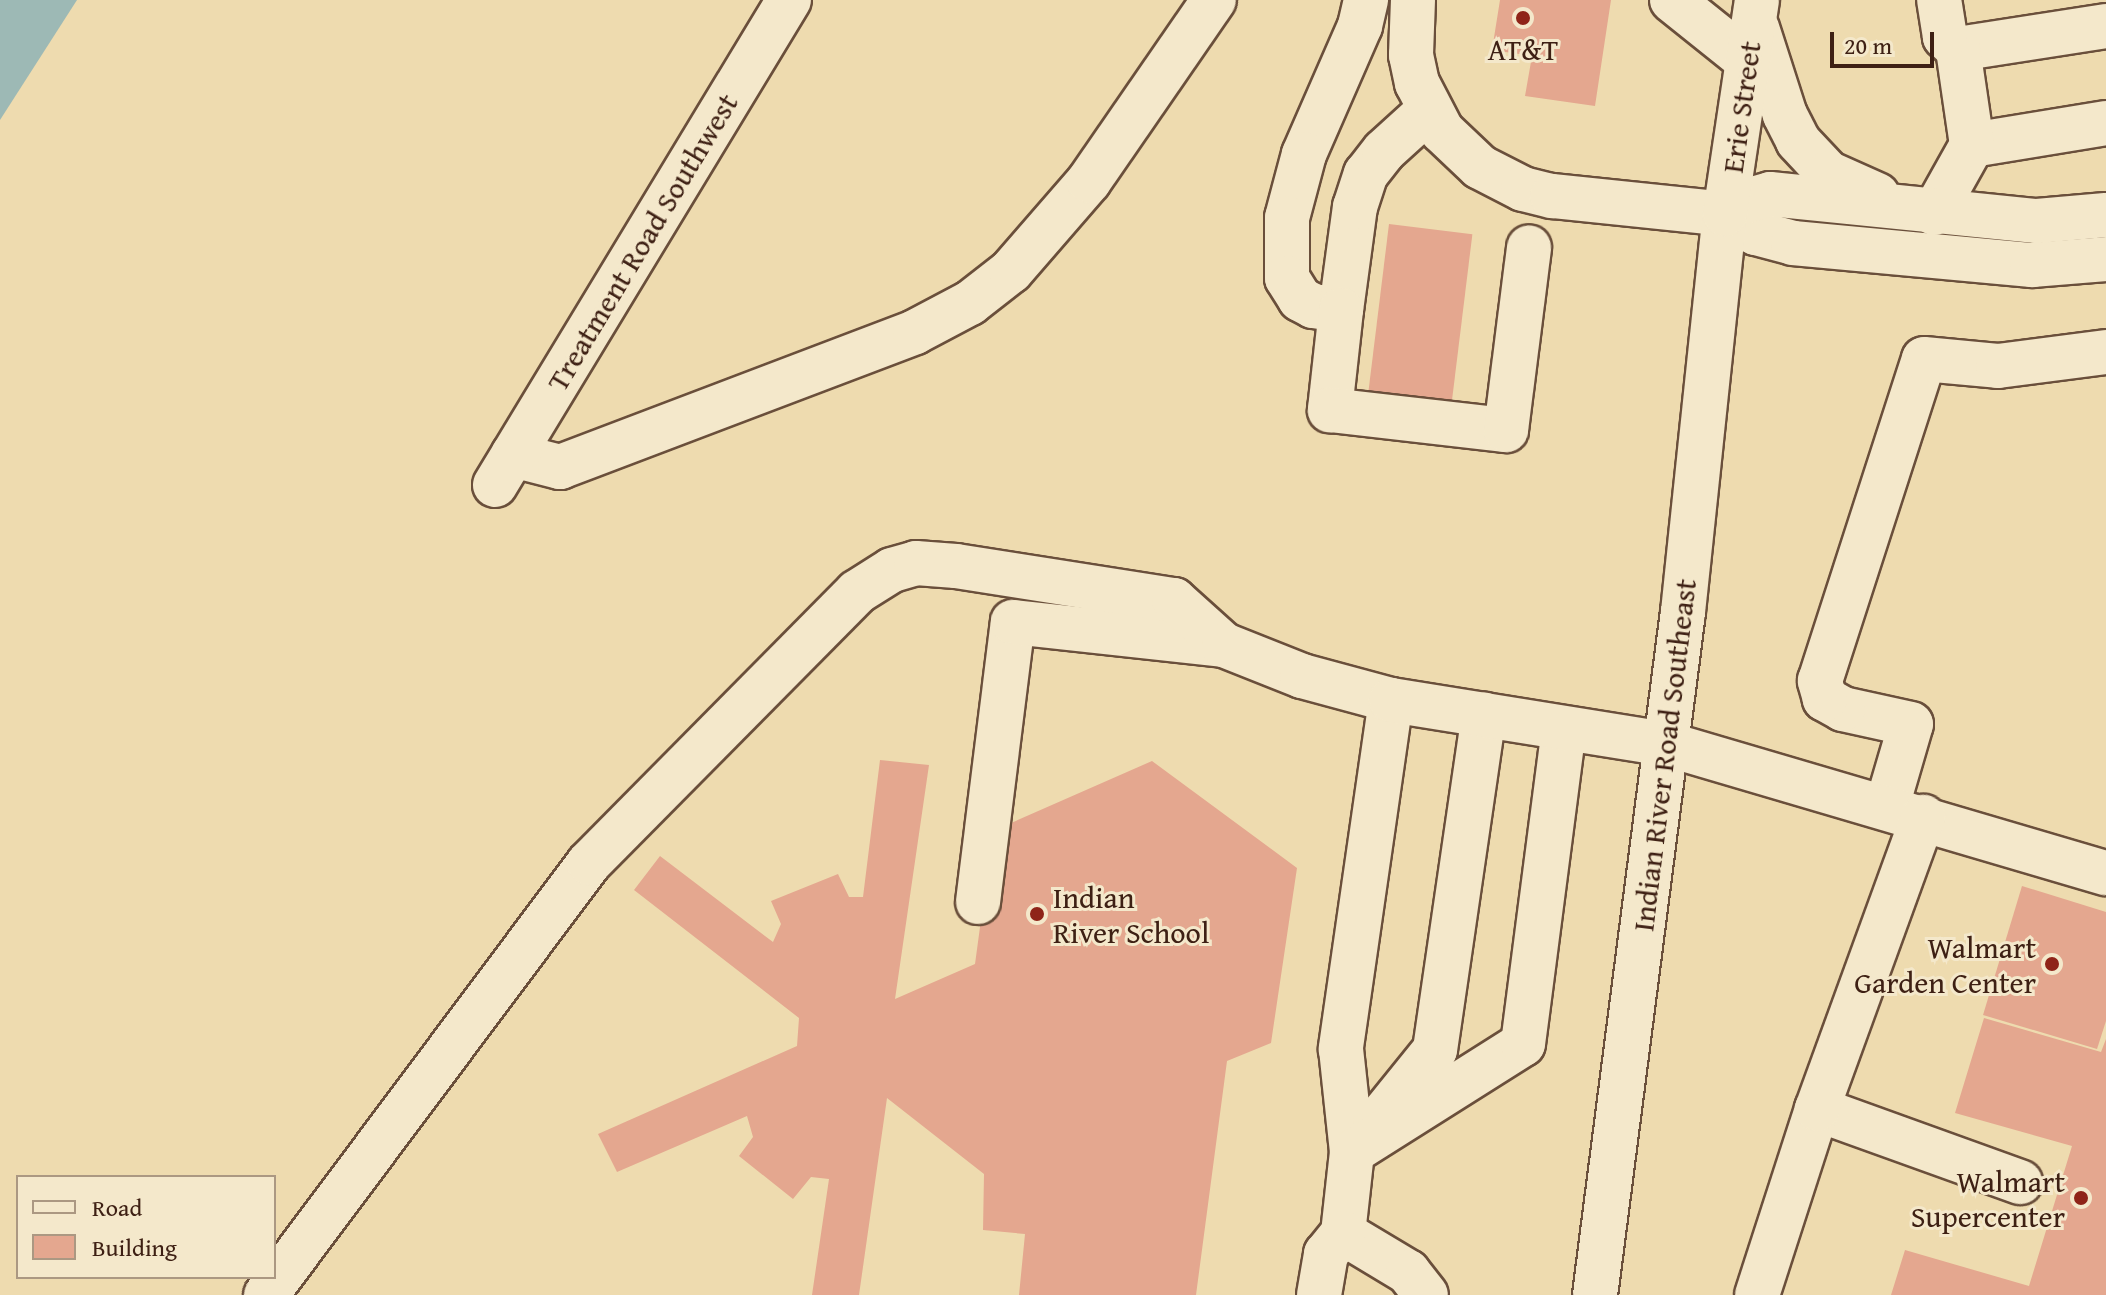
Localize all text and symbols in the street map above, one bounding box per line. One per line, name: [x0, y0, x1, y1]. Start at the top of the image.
marker: AT&T: [1514, 9, 1532, 27]
scale bar: [1834, 16, 1938, 66]
text: 20 m: [1844, 28, 1892, 63]
place label: AT&T: [1488, 31, 1558, 67]
street label: Erie Street: [1714, 39, 1768, 175]
street label: Treatment Road Southwest: [539, 87, 745, 397]
street label: Indian River Road Southeast: [1625, 577, 1703, 933]
place label: Indian River School: [1053, 879, 1209, 950]
marker: Indian River School: [1028, 905, 1046, 923]
place label: Walmart Garden Center: [1854, 929, 2036, 1000]
marker: Walmart Garden Center: [2043, 955, 2061, 973]
place label: Walmart Supercenter: [1911, 1163, 2065, 1234]
legend: [16, 1175, 276, 1279]
marker: Walmart Supercenter: [2072, 1189, 2090, 1207]
text: Road: [92, 1190, 142, 1225]
text: Building: [92, 1230, 177, 1265]

